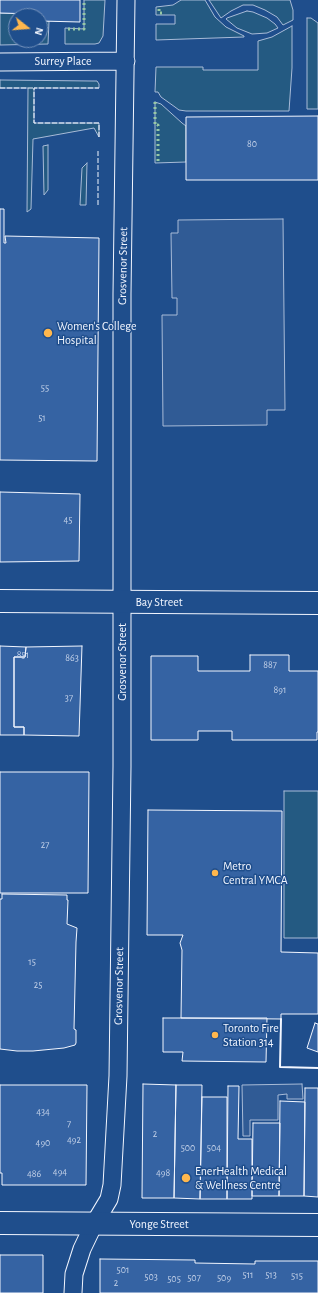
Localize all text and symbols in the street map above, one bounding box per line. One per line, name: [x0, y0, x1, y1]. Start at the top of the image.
north arrow: [8, 8, 48, 48]
text: N: [33, 26, 45, 37]
street label: Surrey Place: [35, 54, 91, 68]
house number: 80: [247, 138, 257, 150]
street label: Grosvenor Street: [115, 227, 131, 305]
place label: Women's College Hospital: [57, 319, 137, 347]
marker: Women's College Hospital: [42, 327, 54, 339]
house number: 55: [41, 382, 49, 394]
house number: 51: [38, 412, 46, 424]
house number: 45: [64, 514, 72, 526]
street label: Bay Street: [135, 595, 183, 609]
street label: Grosvenor Street: [115, 623, 129, 701]
house number: 851: [17, 649, 29, 661]
house number: 863: [65, 652, 79, 664]
house number: 887: [263, 659, 277, 671]
house number: 891: [274, 684, 286, 696]
house number: 37: [65, 692, 73, 704]
house number: 27: [41, 839, 49, 851]
place label: Metro Central YMCA: [223, 859, 288, 887]
marker: Metro Central YMCA: [210, 868, 220, 878]
street label: Grosvenor Street: [111, 947, 127, 1025]
house number: 15: [28, 956, 36, 968]
house number: 25: [34, 979, 42, 991]
place label: Toronto Fire Station 314: [223, 1021, 279, 1049]
marker: Toronto Fire Station 314: [210, 1030, 220, 1040]
house number: 434: [36, 1106, 50, 1118]
house number: 7: [67, 1118, 71, 1130]
house number: 2: [153, 1128, 157, 1140]
house number: 492: [67, 1134, 81, 1146]
house number: 490: [36, 1137, 50, 1149]
house number: 500: [181, 1142, 195, 1154]
house number: 504: [207, 1142, 221, 1154]
place label: EnerHealth Medical & Wellness Centre: [195, 1164, 287, 1192]
house number: 494: [53, 1166, 67, 1178]
house number: 498: [156, 1167, 170, 1179]
house number: 486: [27, 1168, 41, 1180]
marker: EnerHealth Medical & Wellness Centre: [180, 1172, 192, 1184]
street label: Yonge Street: [129, 1217, 189, 1231]
house number: 501: [117, 1264, 129, 1276]
house number: 511: [242, 1269, 254, 1281]
house number: 513: [265, 1269, 277, 1281]
house number: 515: [291, 1270, 303, 1282]
house number: 503: [144, 1271, 158, 1283]
house number: 507: [187, 1272, 201, 1284]
house number: 509: [217, 1272, 231, 1284]
house number: 505: [167, 1273, 181, 1285]
house number: 2: [114, 1277, 118, 1289]

